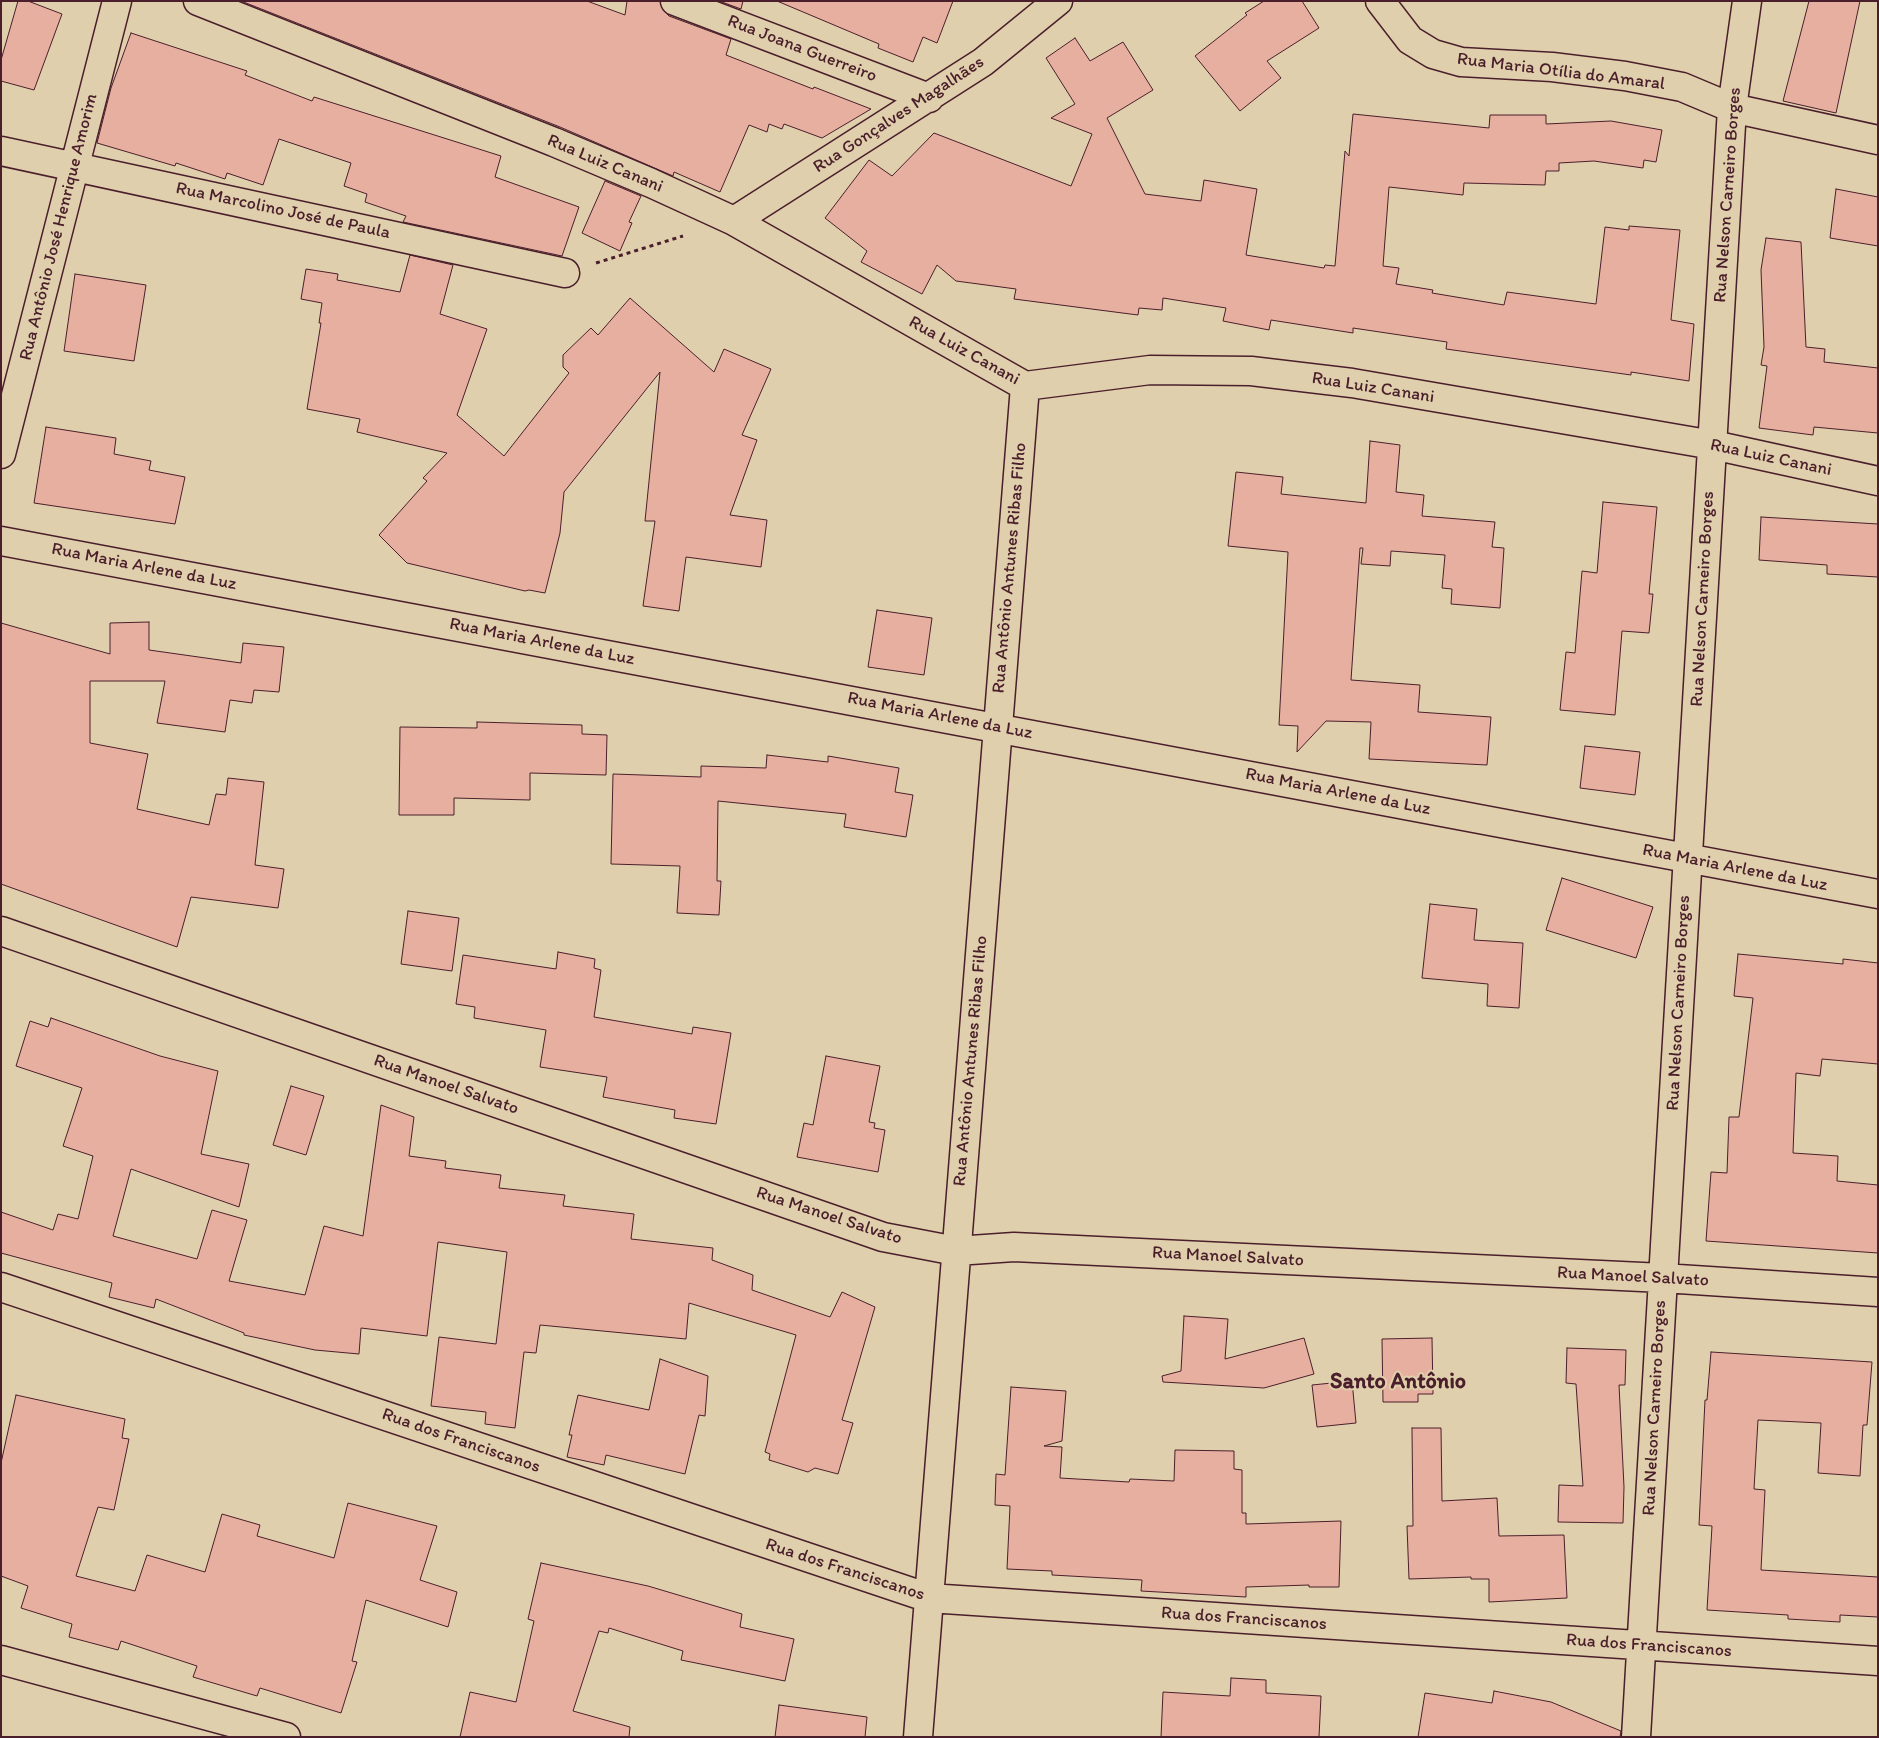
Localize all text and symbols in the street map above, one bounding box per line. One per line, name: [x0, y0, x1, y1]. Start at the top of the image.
street label: Rua Joana Guerreiro: [724, 11, 880, 87]
street label: Rua Maria Otília do Amaral: [1456, 49, 1666, 95]
street label: Rua Gonçalves Magalhães: [810, 52, 988, 178]
street label: Rua Nelson Carneiro Borges: [1710, 87, 1746, 303]
street label: Rua Antônio José Henrique Amorim: [15, 91, 103, 363]
street label: Rua Luiz Canani: [544, 130, 666, 198]
street label: Rua Marcolino José de Paula: [174, 178, 392, 244]
street label: Rua Luiz Canani: [905, 312, 1023, 390]
street label: Rua Luiz Canani: [1310, 368, 1436, 408]
street label: Rua Luiz Canani: [1708, 435, 1834, 481]
street label: Rua Antônio Antunes Ribas Filho: [988, 442, 1032, 694]
street label: Rua Nelson Carneiro Borges: [1687, 491, 1719, 707]
street label: Rua Maria Arlene da Luz: [50, 538, 238, 596]
street label: Rua Maria Arlene da Luz: [448, 613, 636, 671]
street label: Rua Maria Arlene da Luz: [846, 687, 1034, 745]
street label: Rua Maria Arlene da Luz: [1244, 763, 1432, 821]
street label: Rua Maria Arlene da Luz: [1641, 839, 1829, 897]
street label: Rua Nelson Carneiro Borges: [1663, 895, 1695, 1111]
street label: Rua Antônio Antunes Ribas Filho: [949, 935, 993, 1187]
street label: Rua Manoel Salvato: [371, 1050, 521, 1120]
street label: Rua Manoel Salvato: [753, 1182, 905, 1250]
street label: Rua Manoel Salvato: [1151, 1242, 1305, 1272]
street label: Rua Manoel Salvato: [1556, 1262, 1710, 1292]
street label: Rua Nelson Carneiro Borges: [1639, 1300, 1671, 1516]
district label: Santo Antônio: [1330, 1369, 1466, 1395]
street label: Rua dos Franciscanos: [379, 1404, 543, 1478]
street label: Rua dos Franciscanos: [763, 1534, 927, 1606]
street label: Rua dos Franciscanos: [1160, 1602, 1328, 1636]
street label: Rua dos Franciscanos: [1565, 1629, 1733, 1663]

